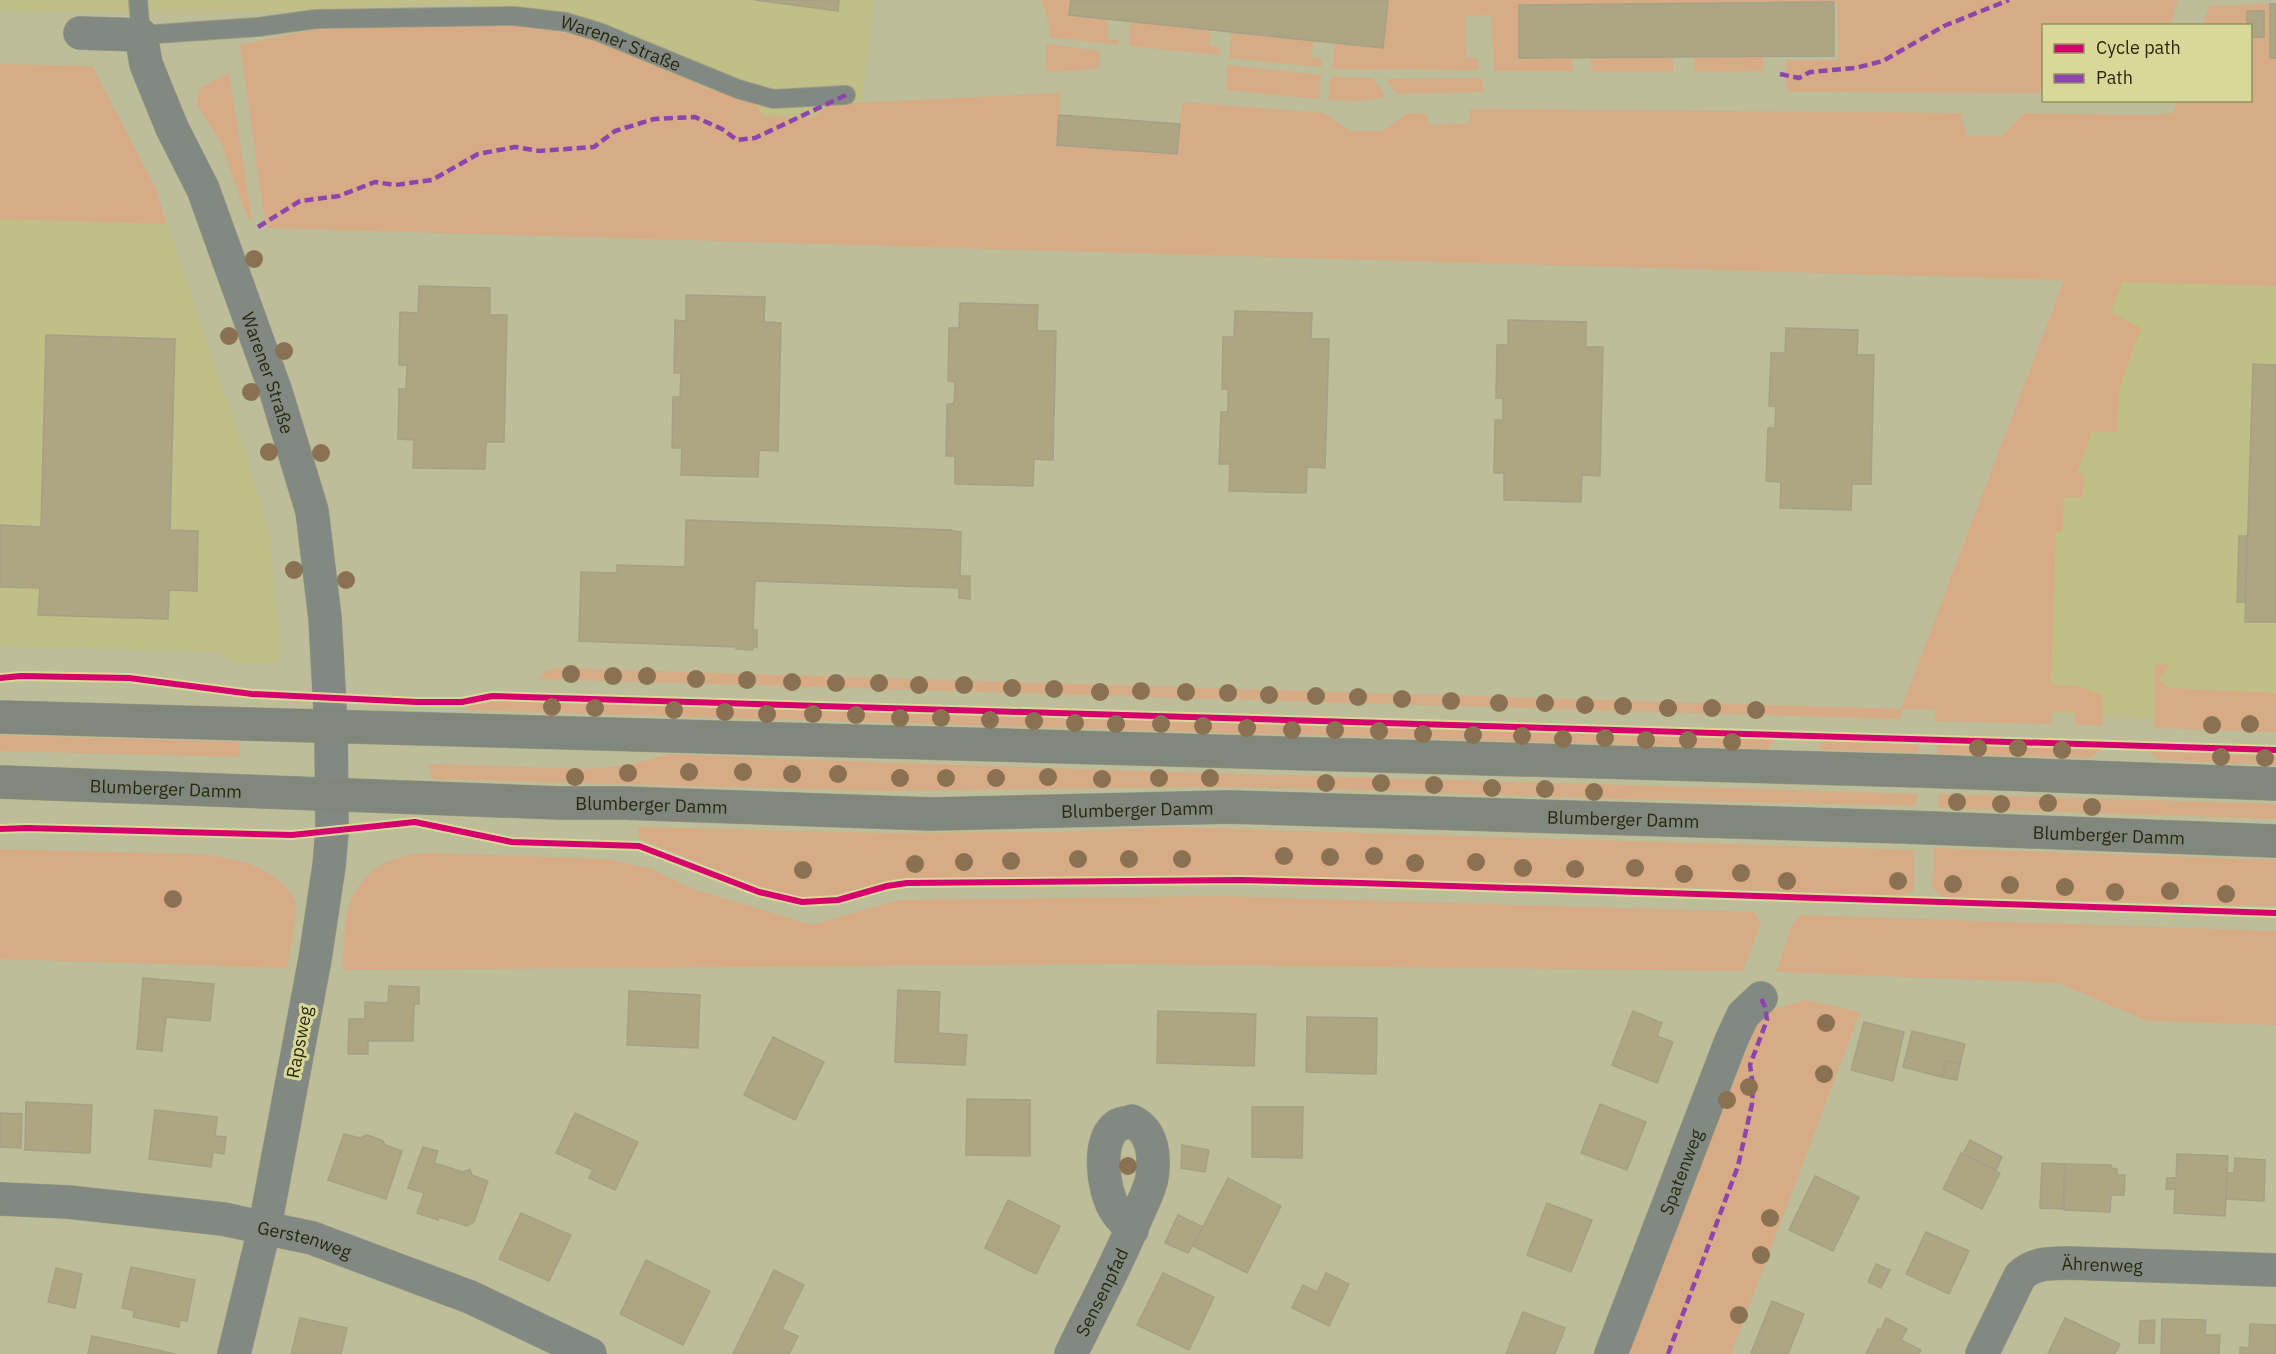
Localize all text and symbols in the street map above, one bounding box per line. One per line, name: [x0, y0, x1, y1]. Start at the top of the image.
street label: Warener Straße: [558, 10, 685, 76]
legend: [2042, 24, 2252, 102]
text: Cycle path: [2096, 36, 2181, 59]
text: Path: [2096, 66, 2133, 89]
street label: Warener Straße: [237, 309, 299, 437]
street label: Blumberger Damm: [89, 774, 242, 803]
street label: Blumberger Damm: [575, 791, 728, 818]
street label: Blumberger Damm: [1061, 796, 1214, 822]
street label: Blumberger Damm: [1547, 805, 1700, 832]
street label: Blumberger Damm: [2032, 820, 2186, 849]
street label: Rapsweg: [281, 1003, 317, 1080]
street label: Spatenweg: [1654, 1125, 1708, 1218]
street label: Gerstenweg: [255, 1215, 355, 1263]
street label: Sensenpfad: [1070, 1244, 1133, 1340]
street label: Ährenweg: [2061, 1251, 2144, 1277]

